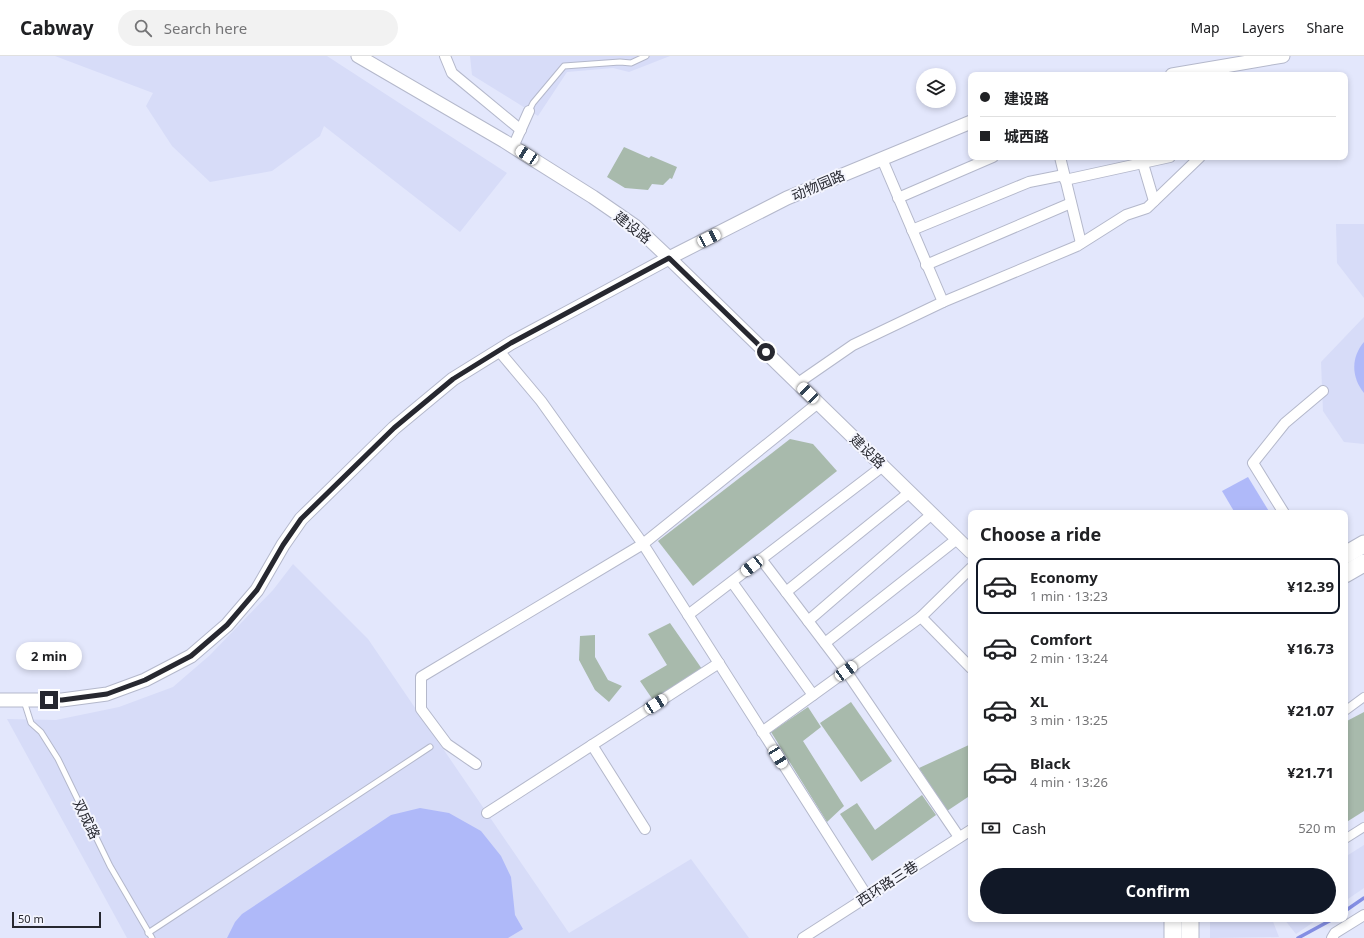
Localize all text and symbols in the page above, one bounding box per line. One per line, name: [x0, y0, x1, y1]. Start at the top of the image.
search box: [118, 10, 398, 46]
text: Cabway: [20, 15, 94, 41]
icon: search: [132, 17, 154, 39]
text: Search here: [164, 18, 247, 38]
text: Map: [1191, 18, 1220, 37]
text: Layers: [1242, 18, 1284, 37]
text: Share: [1306, 18, 1344, 37]
map controls: [916, 68, 956, 108]
button: layers: [916, 68, 956, 108]
text: 建设路: [1004, 88, 1049, 108]
text: 城西路: [1004, 126, 1049, 146]
car: [514, 143, 540, 167]
street label: 动物园路: [789, 165, 847, 205]
street label: 建设路: [611, 207, 655, 247]
car: [696, 227, 722, 249]
route start: [757, 343, 775, 361]
car: [795, 380, 821, 406]
street label: 建设路: [846, 430, 890, 472]
text: Choose a ride: [980, 522, 1101, 546]
car: [739, 554, 765, 578]
text: Economy: [1030, 567, 1098, 587]
icon: car: [982, 568, 1018, 604]
text: ¥12.39: [1287, 576, 1334, 596]
text: 1 min · 13:23: [1030, 587, 1108, 605]
text: Comfort: [1030, 629, 1092, 649]
icon: car: [982, 630, 1018, 666]
text: ¥16.73: [1287, 638, 1334, 658]
callout: 2 min: [16, 642, 82, 670]
text: 2 min: [31, 647, 67, 665]
text: 2 min · 13:24: [1030, 649, 1108, 667]
car: [833, 659, 859, 683]
route end: [40, 691, 58, 709]
text: XL: [1030, 691, 1048, 711]
car: [643, 692, 669, 716]
icon: car: [982, 692, 1018, 728]
text: ¥21.07: [1287, 700, 1334, 720]
text: 3 min · 13:25: [1030, 711, 1108, 729]
car: [767, 744, 789, 770]
text: Black: [1030, 753, 1070, 773]
icon: car: [982, 754, 1018, 790]
text: ¥21.71: [1287, 762, 1334, 782]
text: 4 min · 13:26: [1030, 773, 1108, 791]
street label: 双成路: [69, 796, 105, 842]
icon: cash: [980, 817, 1002, 839]
text: Cash: [1012, 818, 1046, 838]
text: 520 m: [1298, 819, 1336, 837]
street label: 西环路三巷: [852, 856, 922, 910]
button: Confirm: [980, 868, 1336, 914]
scale bar: [12, 910, 101, 929]
text: 50 m: [18, 911, 44, 926]

